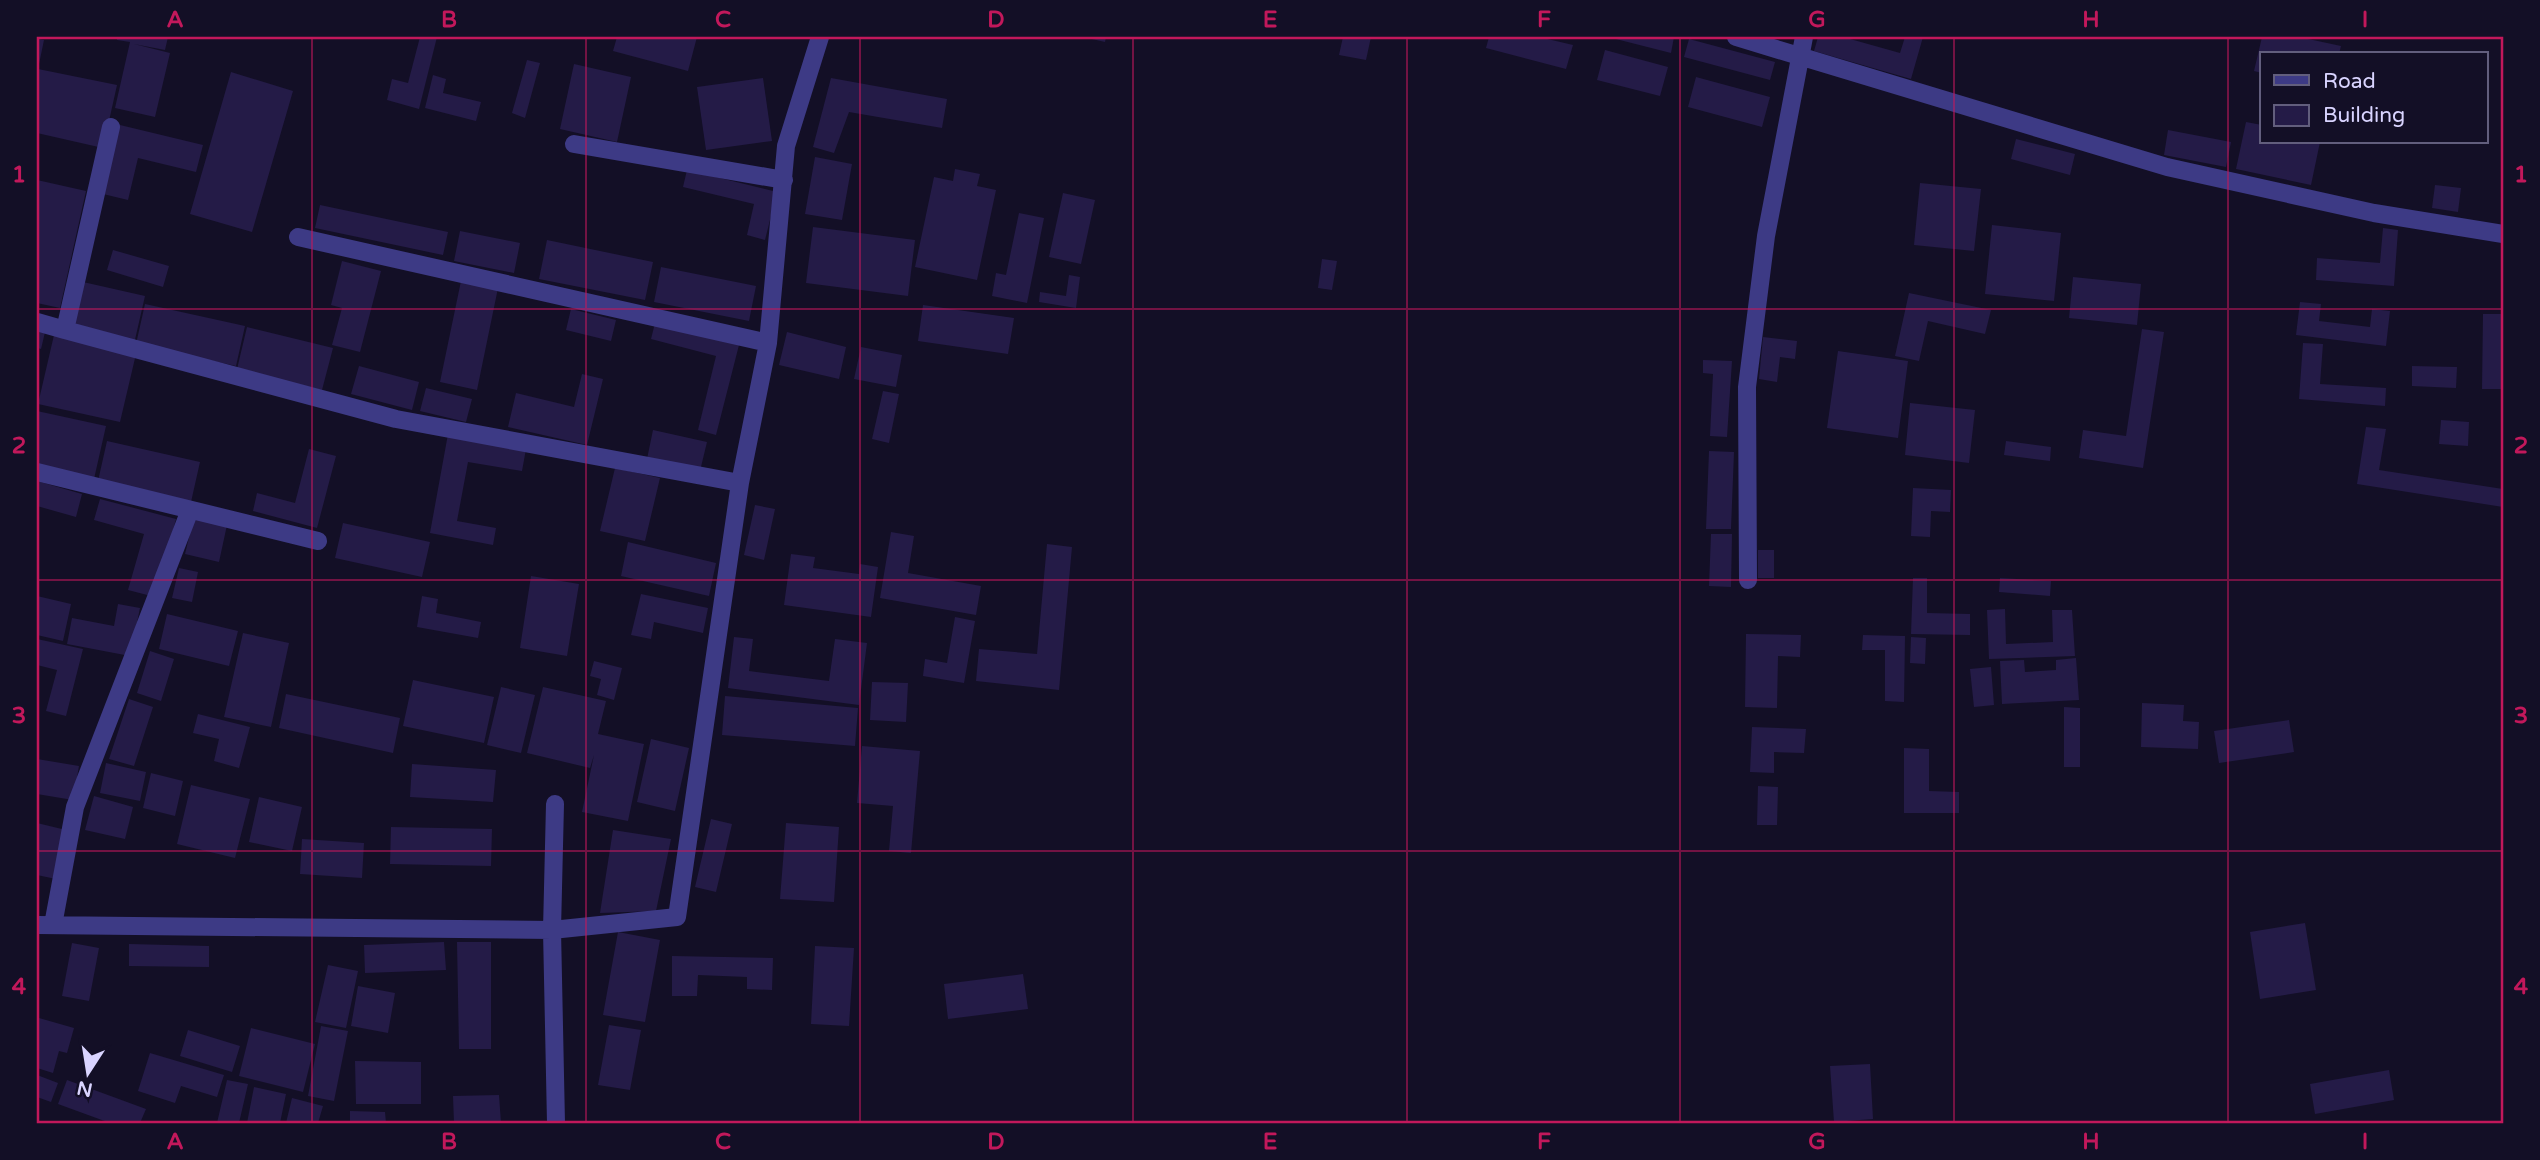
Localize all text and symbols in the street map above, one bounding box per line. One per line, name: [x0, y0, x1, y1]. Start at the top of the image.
text: A: [166, 6, 184, 34]
text: B: [441, 6, 457, 34]
text: C: [715, 6, 731, 34]
text: D: [987, 6, 1005, 34]
text: E: [1263, 6, 1277, 34]
text: F: [1537, 6, 1551, 34]
text: G: [1808, 6, 1826, 34]
text: H: [2082, 6, 2100, 34]
text: I: [2362, 6, 2368, 34]
legend: [2260, 52, 2488, 144]
text: Road: [2323, 69, 2376, 94]
text: Building: [2323, 103, 2405, 128]
text: 1: [12, 161, 26, 189]
text: 1: [2514, 161, 2528, 189]
text: 2: [12, 432, 26, 460]
text: 2: [2514, 432, 2528, 460]
text: 3: [12, 702, 26, 730]
text: 3: [2514, 702, 2528, 730]
text: 4: [12, 973, 27, 1001]
text: 4: [2514, 973, 2529, 1001]
north arrow: [52, 1038, 122, 1108]
text: N: [75, 1076, 94, 1101]
text: A: [166, 1128, 184, 1156]
text: B: [441, 1128, 457, 1156]
text: C: [715, 1128, 731, 1156]
text: D: [987, 1128, 1005, 1156]
text: E: [1263, 1128, 1277, 1156]
text: F: [1537, 1128, 1551, 1156]
text: G: [1808, 1128, 1826, 1156]
text: H: [2082, 1128, 2100, 1156]
text: I: [2362, 1128, 2368, 1156]

